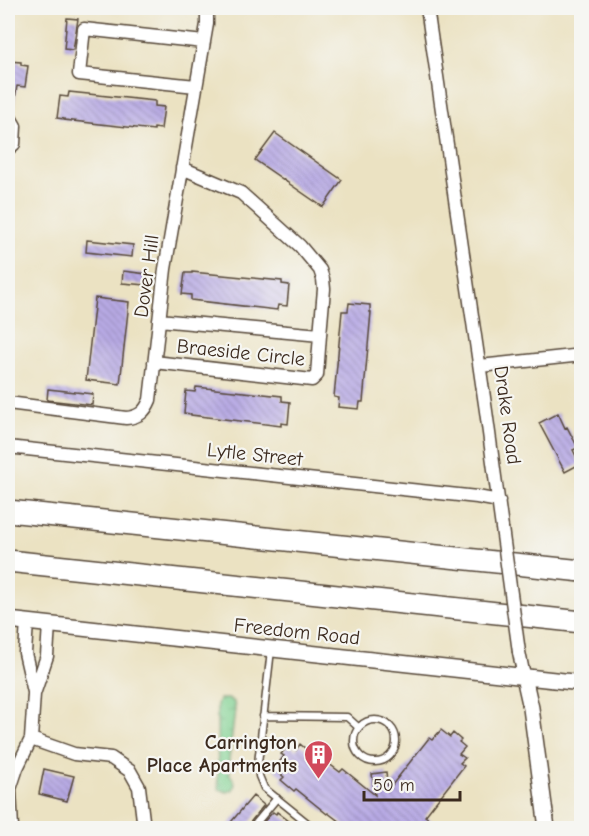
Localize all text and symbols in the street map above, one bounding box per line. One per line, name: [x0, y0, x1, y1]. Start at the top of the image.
street label: Dover Hill: [129, 233, 164, 319]
street label: Braeside Circle: [176, 334, 306, 371]
street label: Drake Road: [489, 364, 526, 466]
street label: Lytle Street: [206, 438, 305, 471]
street label: Freedom Road: [233, 613, 361, 650]
place label: Carrington Place Apartments: [147, 731, 297, 777]
building icon: Carrington Place Apartments: [302, 738, 334, 780]
scale bar: [364, 764, 460, 802]
text: 50 m: [373, 775, 415, 796]

